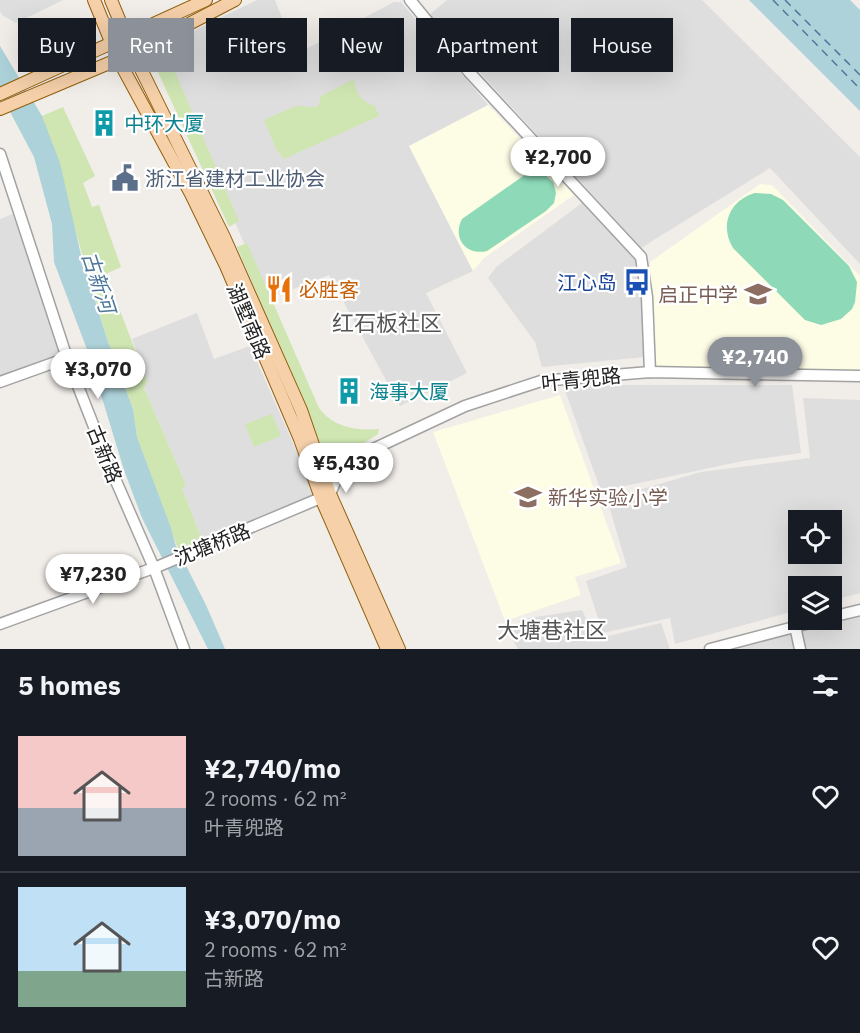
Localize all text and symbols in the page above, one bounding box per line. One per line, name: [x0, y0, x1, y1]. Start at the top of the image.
chip: Buy: [18, 18, 96, 72]
chip: Rent: [108, 18, 194, 72]
chip: Filters: [206, 18, 307, 72]
chip: New: [319, 18, 404, 72]
chip: Apartment: [416, 18, 559, 72]
chip: House: [571, 18, 673, 72]
building icon: 中环大厦: [89, 108, 119, 138]
place label: 中环大厦: [124, 110, 204, 137]
pin: ¥2,700: [509, 137, 607, 188]
text: ¥2,700: [524, 143, 592, 170]
public building icon: 浙江省建材工业协会: [110, 163, 140, 193]
place label: 浙江省建材工业协会: [145, 165, 325, 192]
water label: 古新河: [76, 248, 123, 320]
bus stop icon: 江心岛: [622, 267, 652, 297]
place label: 江心岛: [557, 269, 617, 296]
restaurant icon: 必胜客: [264, 274, 294, 304]
place label: 必胜客: [299, 276, 359, 303]
street label: 湖墅南路: [221, 279, 277, 363]
school or university icon: 启正中学: [743, 279, 773, 309]
place label: 启正中学: [658, 281, 738, 308]
district label: 红石板社区: [332, 308, 442, 337]
pin: ¥2,740: [706, 337, 804, 388]
text: ¥2,740: [721, 343, 789, 370]
pin: ¥3,070: [49, 349, 147, 400]
text: ¥3,070: [64, 355, 132, 382]
street label: 叶青兜路: [540, 361, 622, 397]
building icon: 海事大厦: [334, 376, 364, 406]
place label: 海事大厦: [369, 378, 449, 405]
street label: 古新路: [81, 421, 129, 487]
pin: ¥5,430: [297, 443, 395, 494]
text: ¥5,430: [312, 449, 380, 476]
school or university icon: 新华实验小学: [513, 482, 543, 512]
place label: 新华实验小学: [548, 484, 668, 511]
map controls: [788, 510, 842, 630]
button: locate: [788, 510, 842, 564]
street label: 沈塘桥路: [170, 516, 254, 572]
pin: ¥7,230: [44, 554, 142, 605]
text: ¥7,230: [59, 560, 127, 587]
button: layers: [788, 576, 842, 630]
district label: 大塘巷社区: [497, 615, 607, 644]
text: 5 homes: [18, 668, 121, 702]
icon: filters: [809, 669, 842, 702]
text: ¥2,740/mo: [204, 751, 341, 785]
icon: home: [66, 760, 138, 832]
icon: heart: [809, 780, 842, 813]
text: 2 rooms · 62 m²: [204, 785, 347, 812]
text: 叶青兜路: [204, 814, 284, 841]
text: ¥3,070/mo: [204, 902, 341, 936]
icon: home: [66, 911, 138, 983]
icon: heart: [809, 931, 842, 964]
text: 2 rooms · 62 m²: [204, 936, 347, 963]
text: 古新路: [204, 965, 264, 992]

